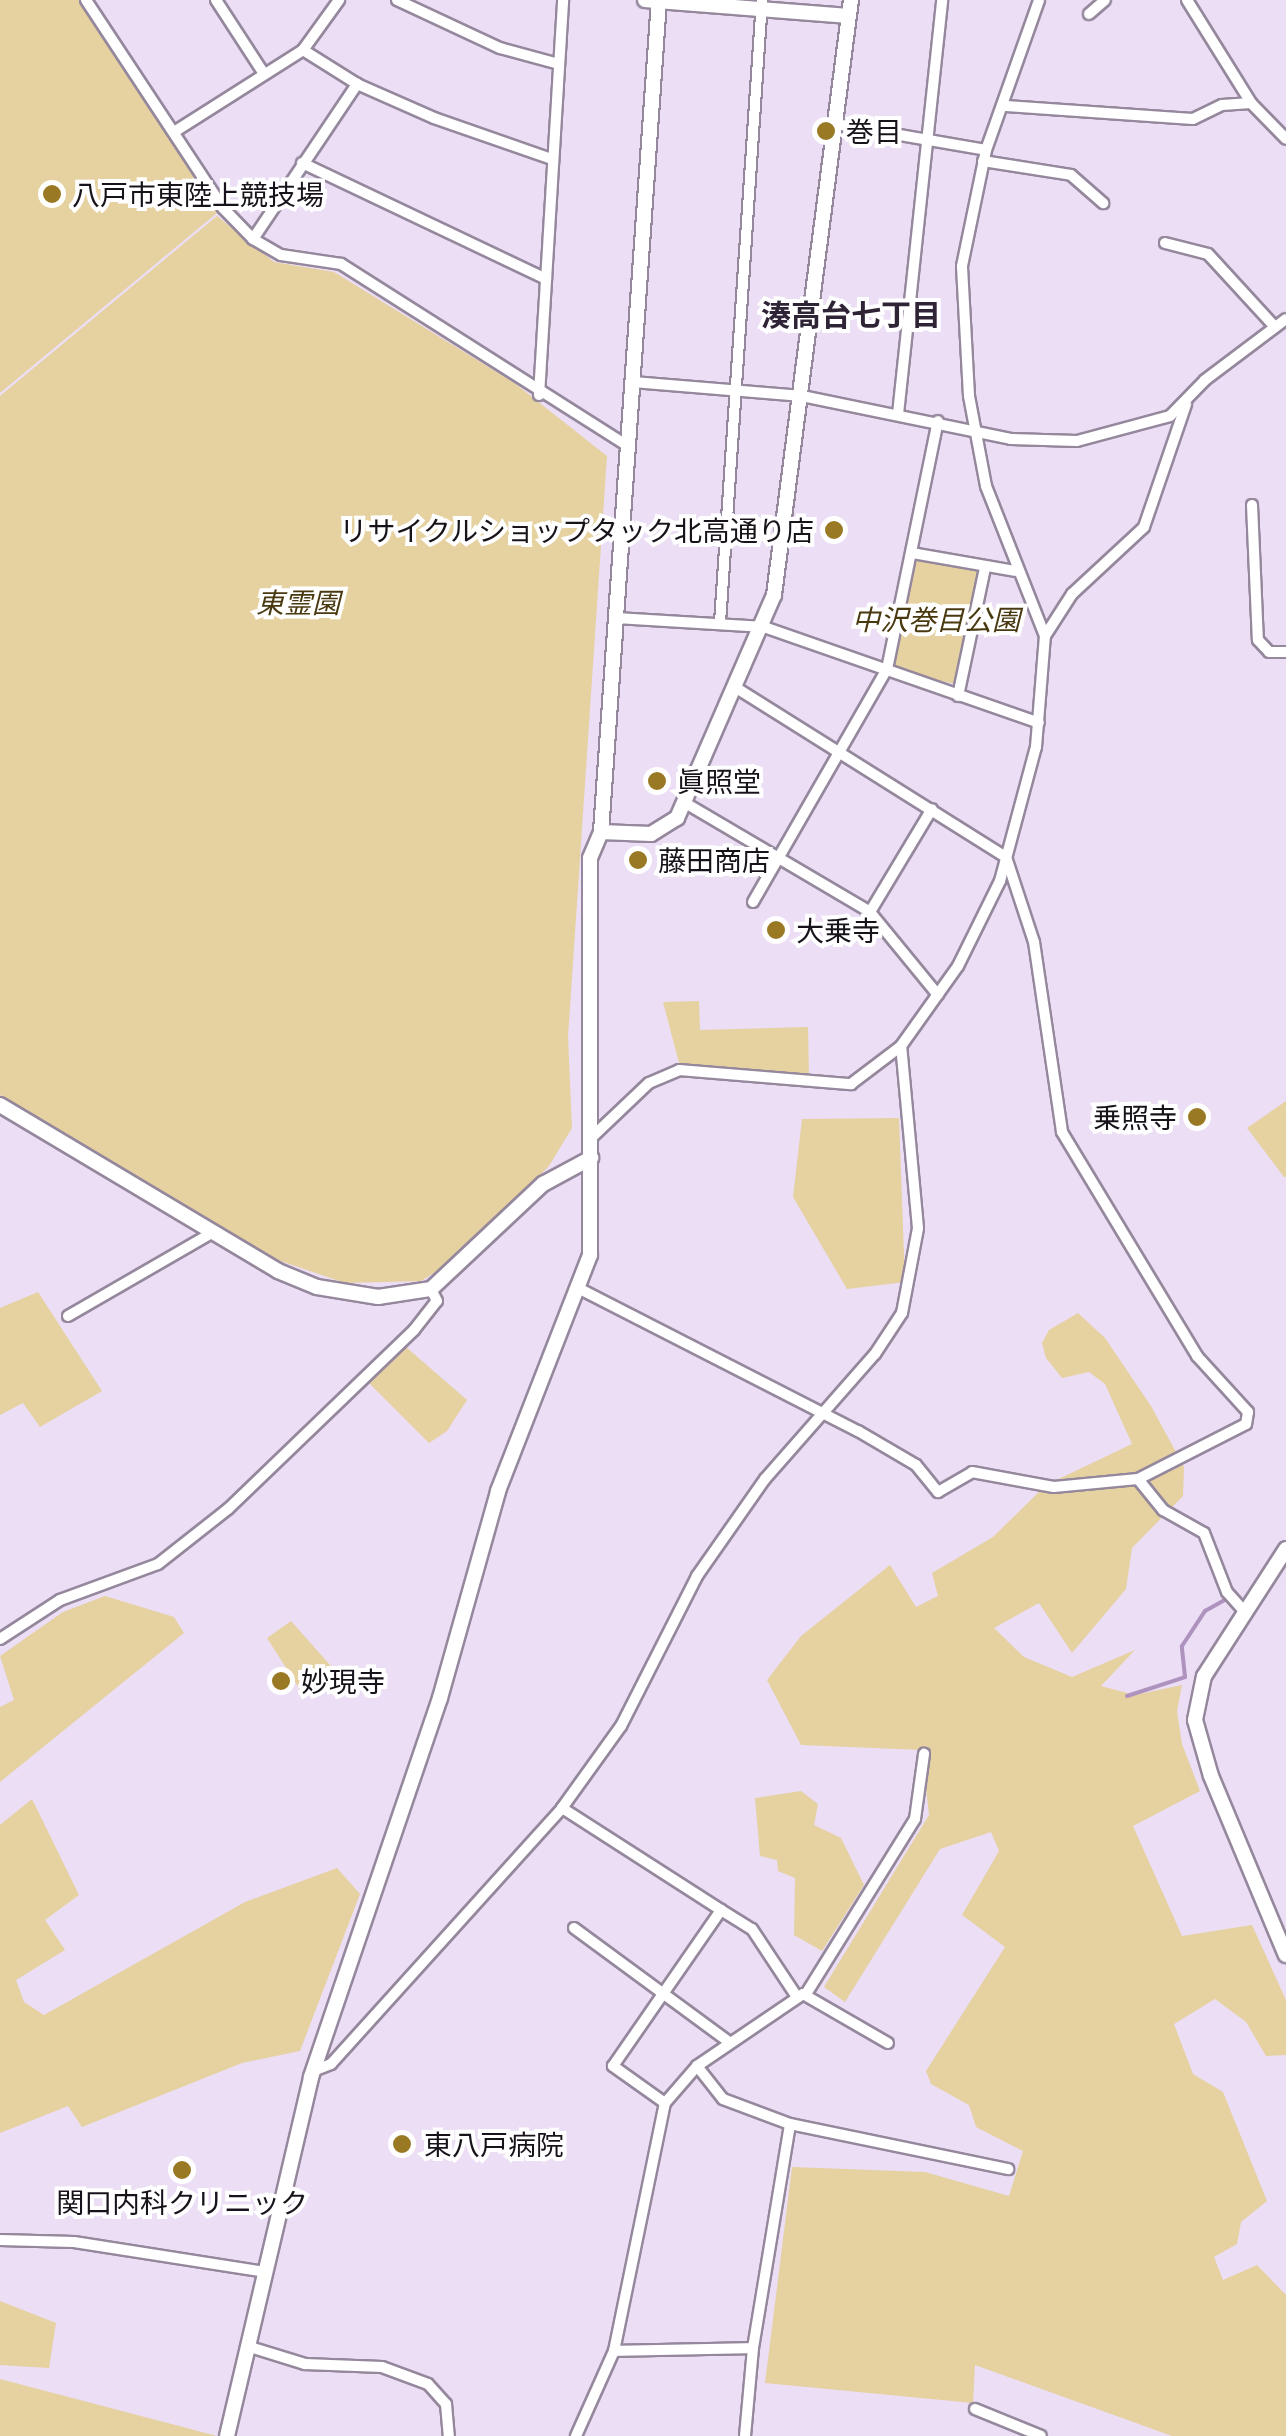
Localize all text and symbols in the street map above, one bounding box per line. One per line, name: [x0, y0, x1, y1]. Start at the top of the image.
place label: 巻目: [846, 114, 902, 148]
marker: 巻目: [815, 120, 837, 142]
place label: 八戸市東陸上競技場: [72, 177, 324, 211]
marker: 八戸市東陸上競技場: [41, 183, 63, 205]
district label: 湊高台七丁目: [761, 297, 941, 333]
place label: リサイクルショップタック北高通り店: [338, 513, 814, 547]
marker: リサイクルショップタック北高通り店: [823, 519, 845, 541]
park label: 東霊園: [256, 585, 340, 619]
park label: 中沢巻目公園: [852, 602, 1020, 636]
place label: 眞照堂: [677, 764, 761, 798]
marker: 眞照堂: [646, 770, 668, 792]
place label: 藤田商店: [658, 843, 770, 877]
marker: 藤田商店: [627, 849, 649, 871]
place label: 大乗寺: [796, 913, 880, 947]
marker: 大乗寺: [765, 919, 787, 941]
place label: 乗照寺: [1093, 1100, 1177, 1134]
marker: 乗照寺: [1186, 1106, 1208, 1128]
place label: 妙現寺: [301, 1664, 385, 1698]
marker: 妙現寺: [270, 1670, 292, 1692]
place label: 東八戸病院: [424, 2127, 564, 2161]
marker: 東八戸病院: [389, 2131, 415, 2157]
marker: 関口内科クリニック: [171, 2159, 193, 2181]
place label: 関口内科クリニック: [56, 2185, 308, 2219]

